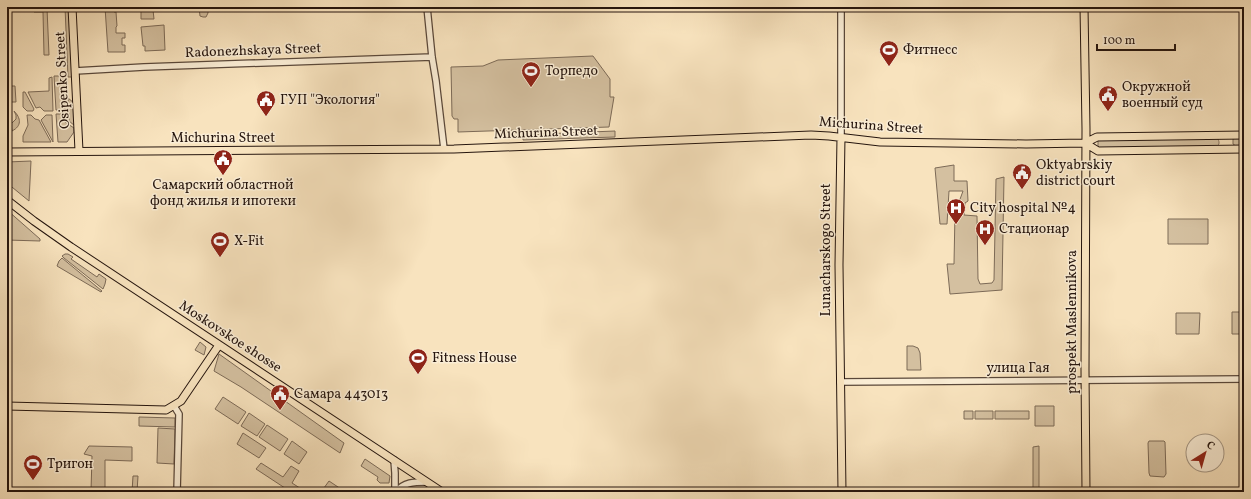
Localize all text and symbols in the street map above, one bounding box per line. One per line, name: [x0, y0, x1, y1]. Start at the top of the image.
scale bar: [1097, 26, 1175, 52]
street label: Osipenko Street: [51, 31, 75, 129]
text: 100 m: [1103, 33, 1136, 49]
street label: Radonezhskaya Street: [184, 39, 322, 63]
sports icon: Фитнесс: [878, 39, 900, 67]
place label: Фитнесс: [903, 41, 957, 60]
sports icon: Торпедо: [520, 60, 542, 88]
place label: Торпедо: [545, 62, 598, 81]
place label: Окружной военный суд: [1122, 78, 1203, 113]
public building icon: Окружной военный суд: [1097, 84, 1119, 112]
public building icon: ГУП "Экология": [255, 89, 277, 117]
place label: ГУП "Экология": [280, 91, 380, 110]
street label: Michurina Street: [818, 113, 924, 139]
street label: Michurina Street: [494, 122, 599, 144]
street label: Michurina Street: [171, 129, 275, 148]
public building icon: Самарский областной фонд жилья и ипотеки: [212, 148, 234, 176]
place label: Oktyabrskiy district court: [1036, 156, 1116, 191]
public building icon: Oktyabrskiy district court: [1011, 162, 1033, 190]
place label: Самарский областной фонд жилья и ипотеки: [150, 176, 296, 211]
street label: Lunacharskogo Street: [817, 183, 836, 317]
hospital icon: City hospital №4: [945, 197, 967, 225]
place label: City hospital №4: [970, 199, 1076, 218]
hospital icon: Стационар: [974, 218, 996, 246]
place label: Стационар: [999, 220, 1069, 239]
sports icon: X-Fit: [209, 230, 231, 258]
place label: X-Fit: [234, 232, 264, 251]
street label: prospekt Maslennikova: [1063, 250, 1082, 394]
street label: Moskovskoe shosse: [175, 297, 285, 378]
sports icon: Fitness House: [407, 347, 429, 375]
place label: Fitness House: [432, 349, 517, 368]
street label: улица Гая: [986, 359, 1050, 378]
public building icon: Самара 443013: [269, 383, 291, 411]
place label: Самара 443013: [294, 385, 388, 404]
north arrow: [1185, 433, 1225, 473]
text: С: [1203, 438, 1217, 454]
sports icon: Тригон: [22, 453, 44, 481]
place label: Тригон: [47, 455, 94, 474]

